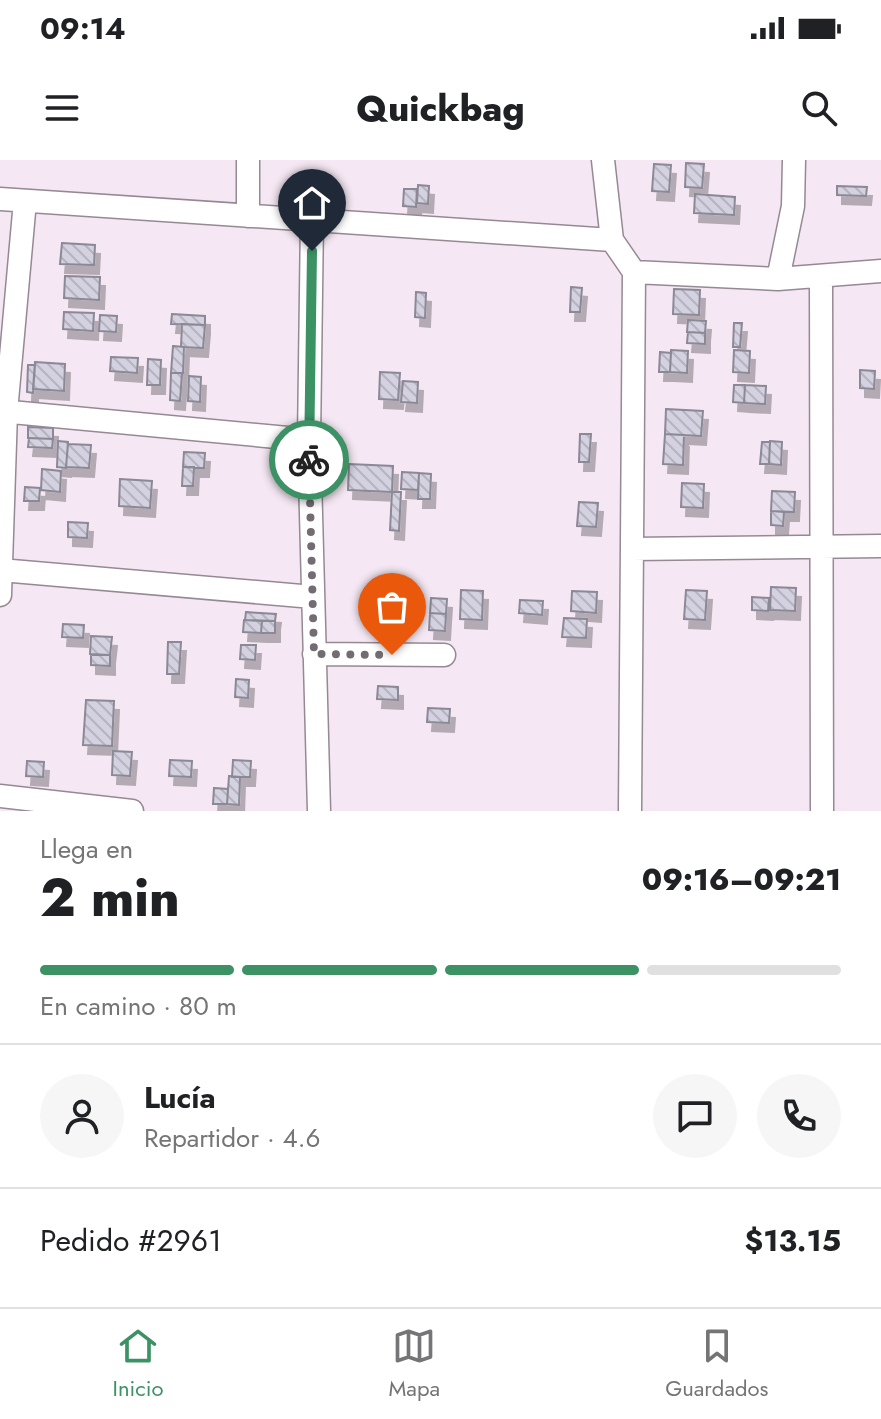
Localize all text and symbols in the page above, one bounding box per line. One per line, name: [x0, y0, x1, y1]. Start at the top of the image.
text: 09:14: [40, 7, 126, 50]
text: Quickbag: [356, 82, 525, 134]
icon: menu: [40, 86, 84, 130]
icon: search: [797, 86, 841, 130]
pin: [278, 169, 346, 251]
icon: home: [290, 181, 334, 225]
courier: [269, 420, 349, 500]
icon: bike: [287, 438, 331, 482]
pin: [358, 573, 426, 655]
icon: bag: [370, 585, 414, 629]
text: Llega en: [40, 830, 133, 868]
text: 09:16–09:21: [642, 858, 841, 901]
text: 2 min: [40, 860, 180, 936]
text: En camino · 80 m: [40, 987, 237, 1025]
button: person: [40, 1074, 124, 1158]
button: chat: [653, 1074, 737, 1158]
button: phone: [757, 1074, 841, 1158]
text: Lucía: [144, 1076, 216, 1119]
text: Repartidor · 4.6: [144, 1119, 320, 1157]
text: Pedido #2961: [40, 1219, 222, 1262]
text: $13.15: [745, 1219, 841, 1262]
tab: Inicio: [113, 1324, 163, 1404]
tab: Mapa: [389, 1324, 440, 1404]
tab: Guardados: [665, 1324, 768, 1404]

